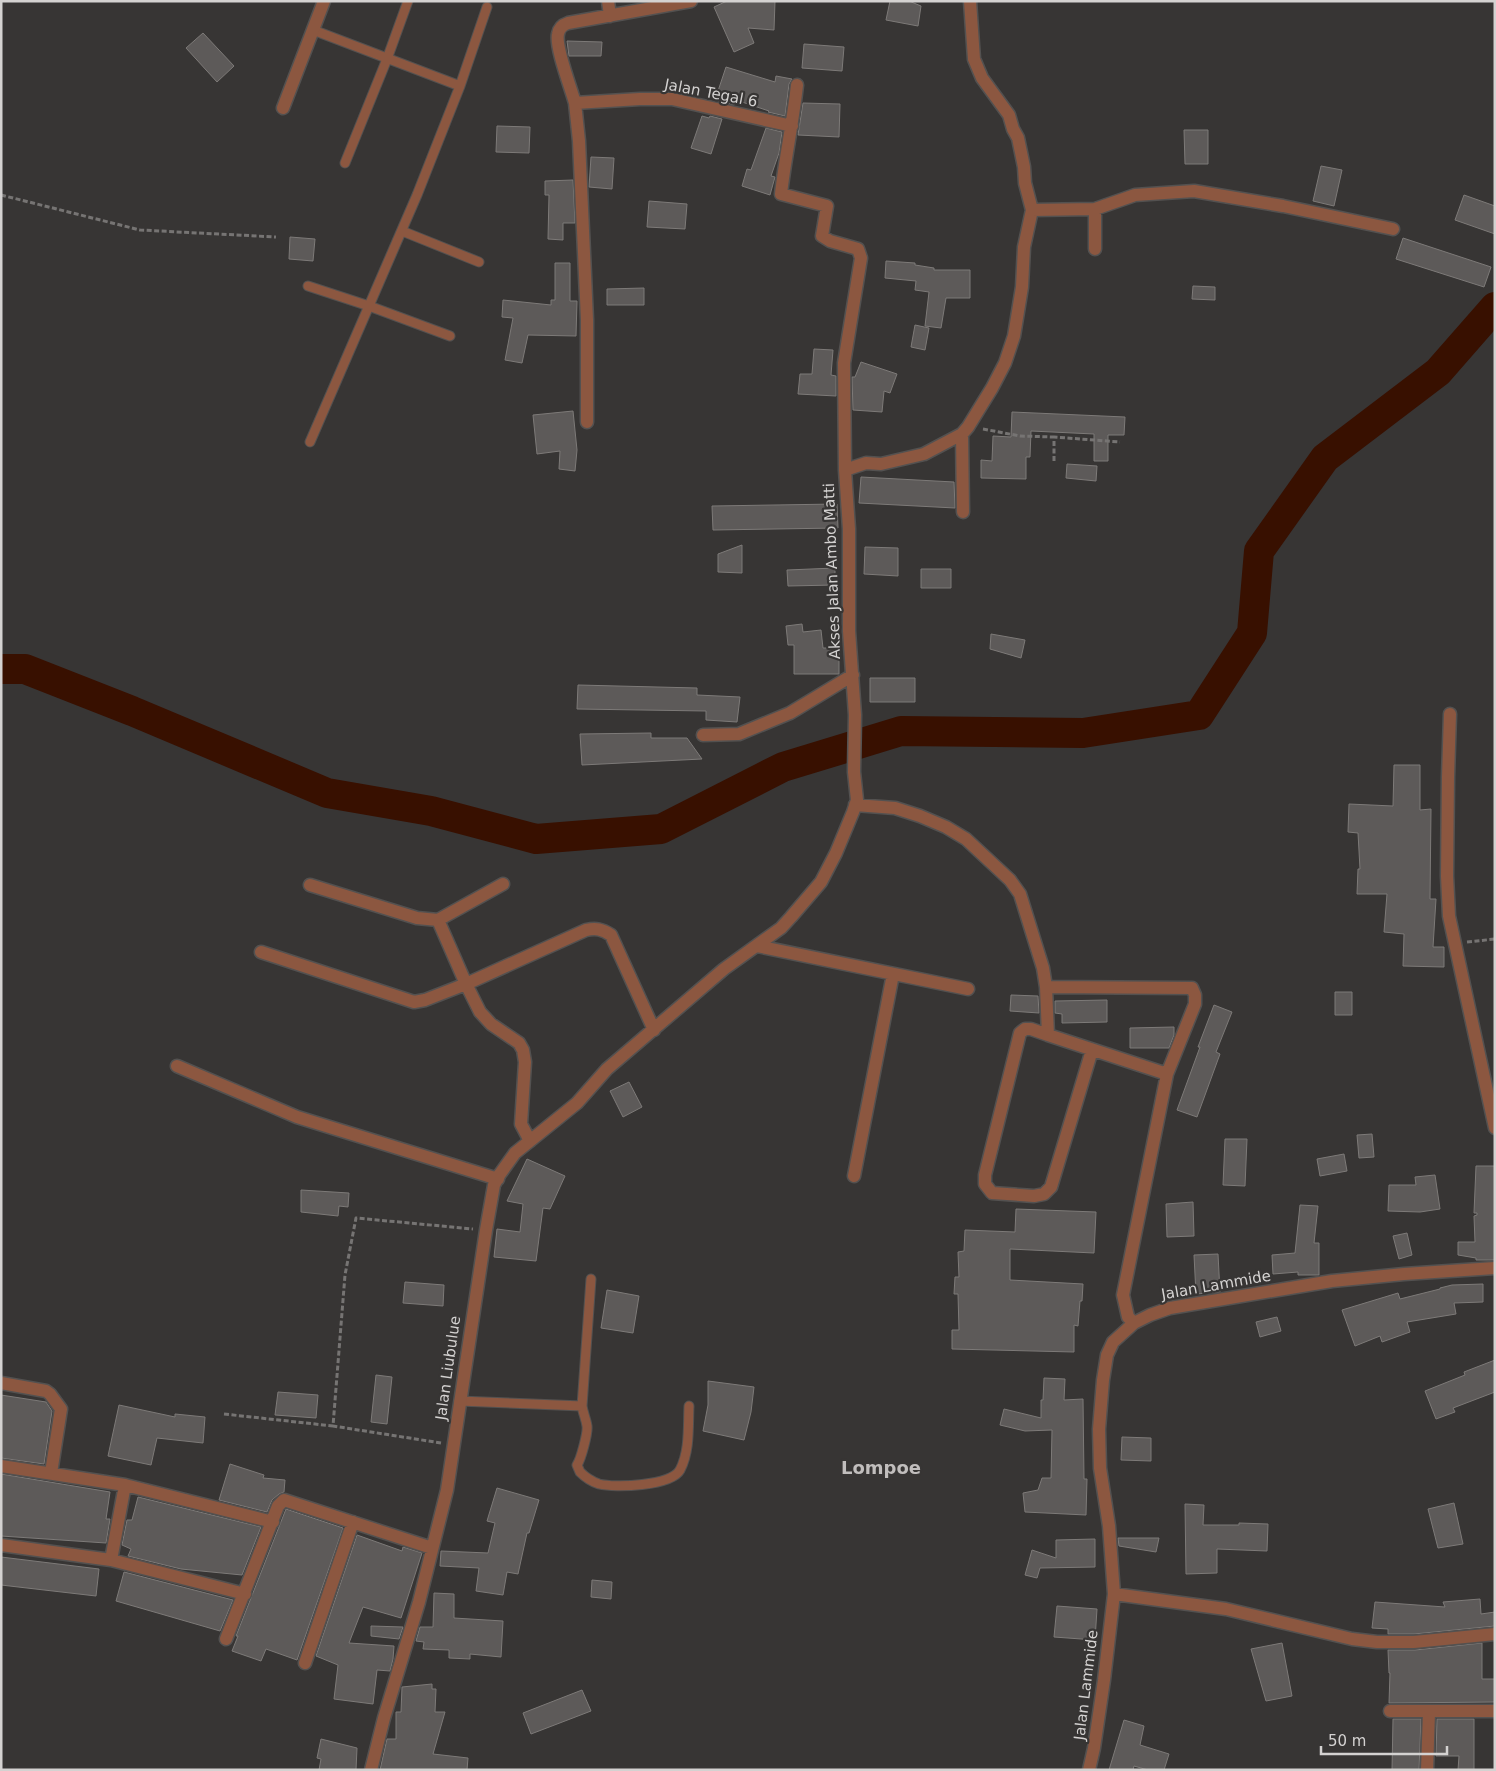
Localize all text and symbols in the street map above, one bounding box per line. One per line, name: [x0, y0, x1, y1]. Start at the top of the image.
street label: Jalan Tegal 6: [662, 75, 759, 111]
street label: Akses Jalan Ambo Matti: [820, 483, 844, 659]
street label: Jalan Lammide: [1159, 1267, 1272, 1304]
street label: Jalan Liubulue: [432, 1315, 464, 1422]
district label: Lompoe: [841, 1457, 921, 1478]
street label: Jalan Lammide: [1070, 1629, 1102, 1742]
scale bar: [1321, 1724, 1447, 1756]
text: 50 m: [1328, 1732, 1366, 1750]

